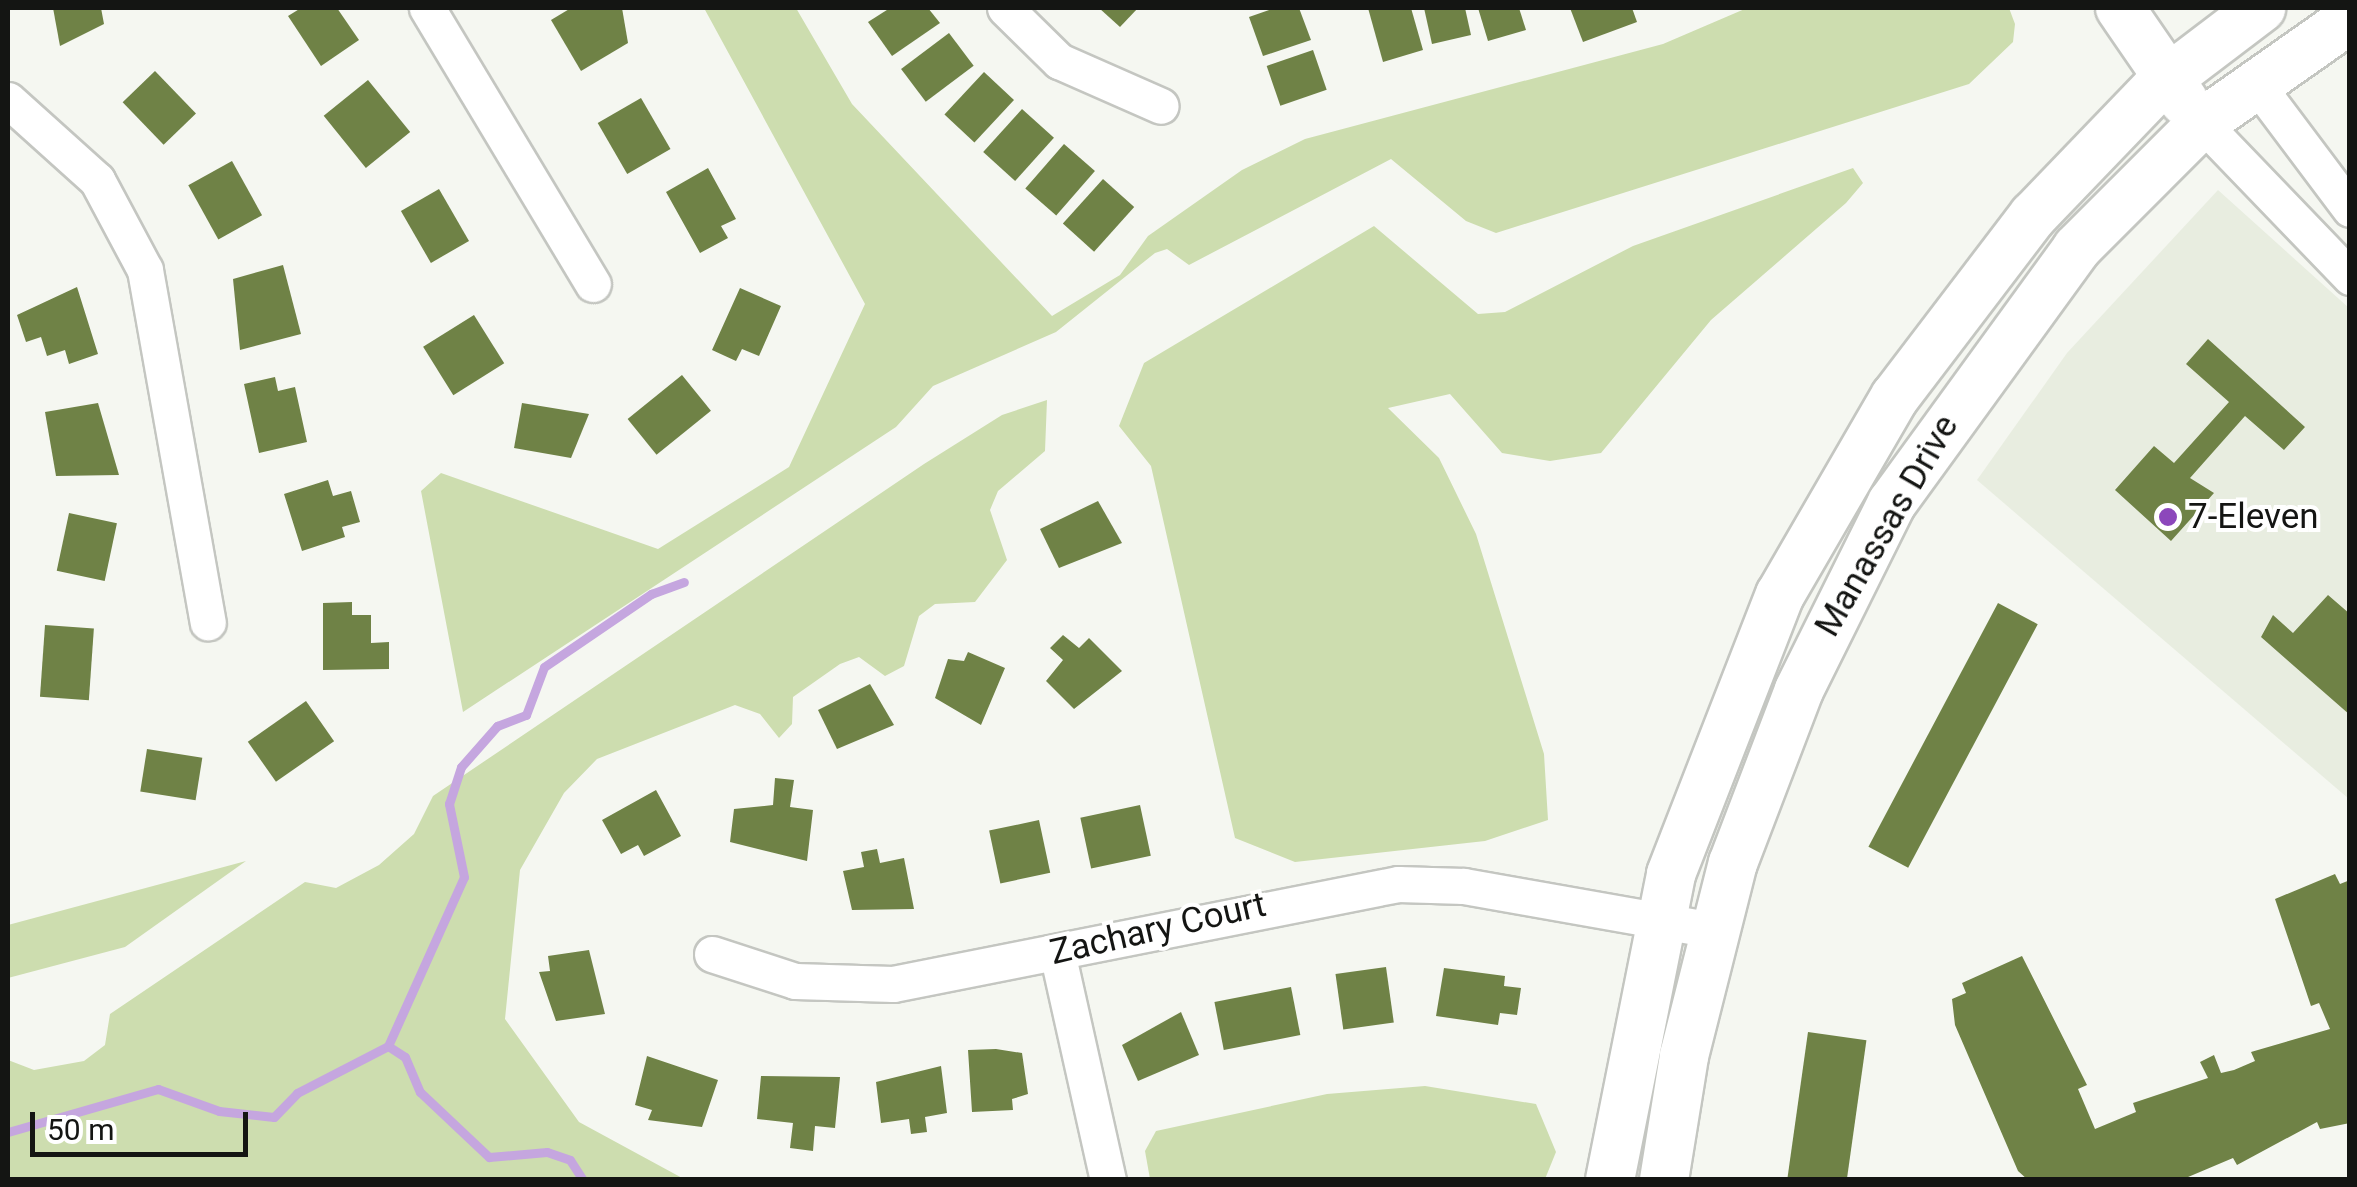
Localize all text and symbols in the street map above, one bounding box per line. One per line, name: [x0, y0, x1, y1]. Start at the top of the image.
street label: Manassas Drive: [1807, 408, 1967, 644]
place label: 7-Eleven: [2188, 496, 2319, 538]
marker: 7-Eleven: [2157, 506, 2179, 528]
street label: Zachary Court: [1046, 884, 1270, 974]
scale bar: [35, 1092, 252, 1154]
text: 50 m: [47, 1112, 114, 1147]

